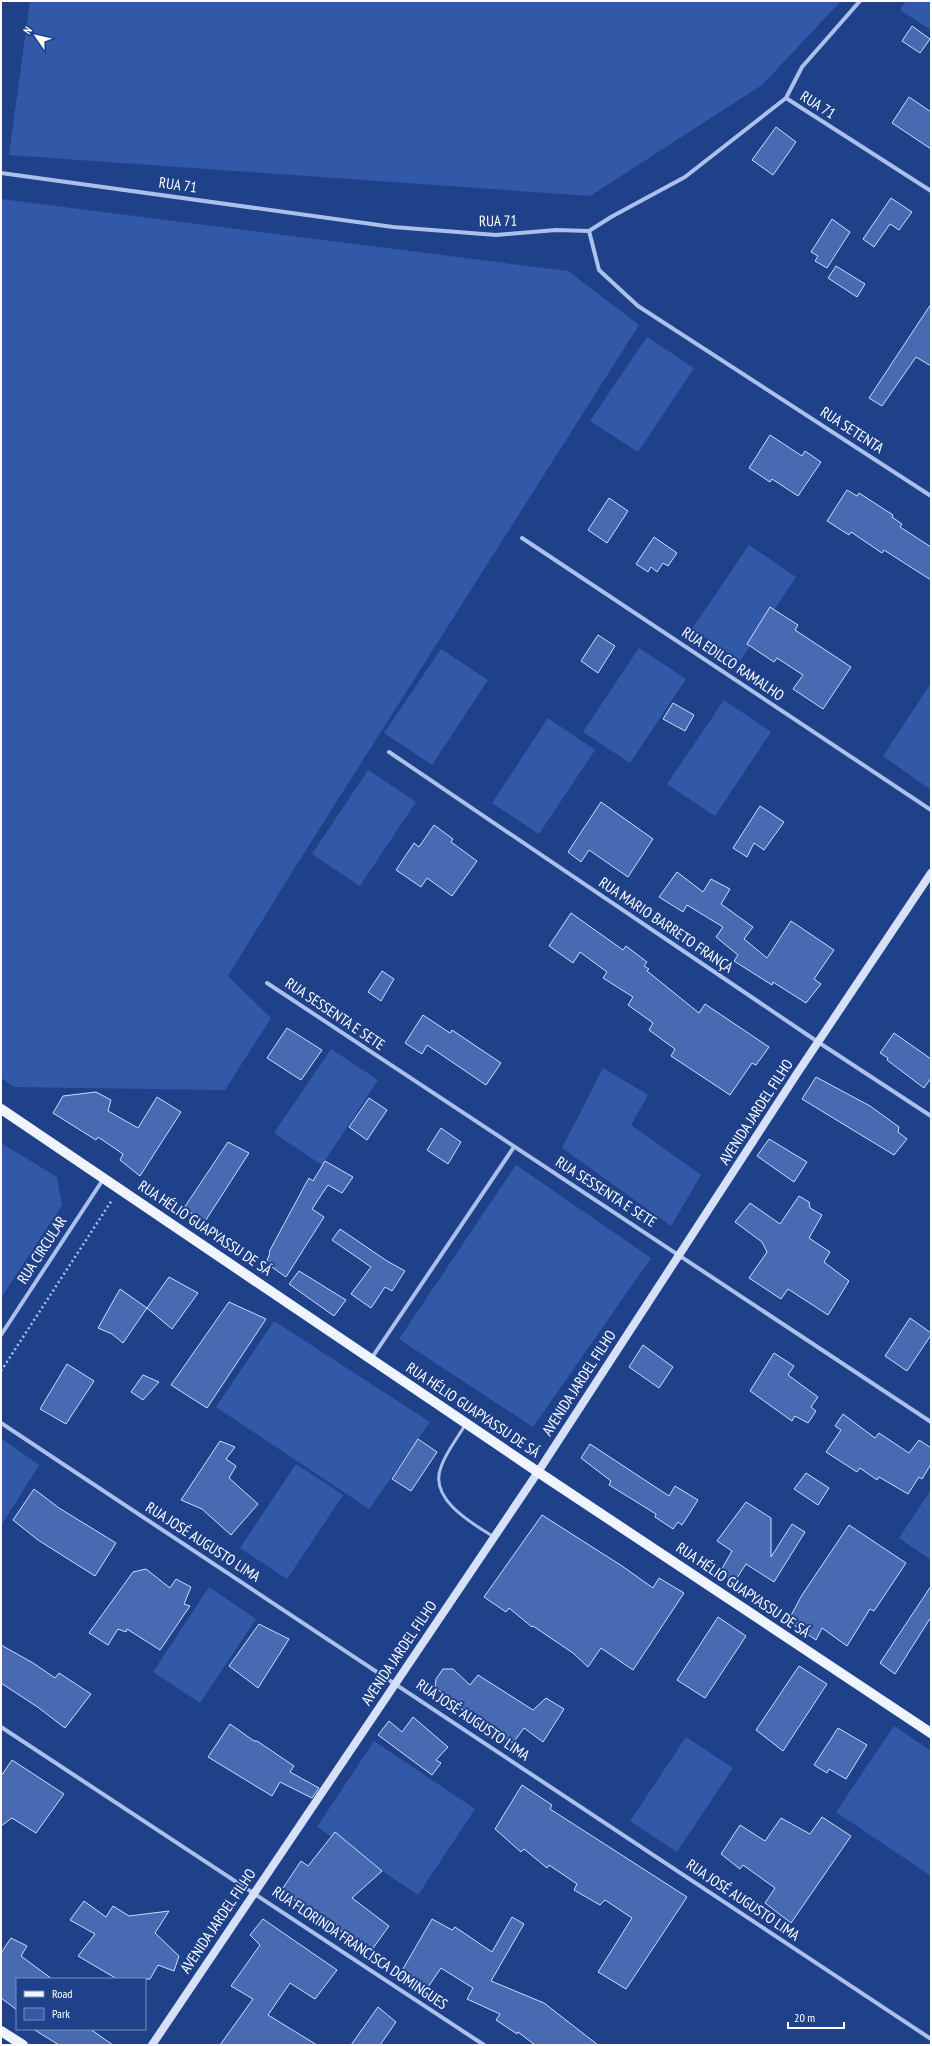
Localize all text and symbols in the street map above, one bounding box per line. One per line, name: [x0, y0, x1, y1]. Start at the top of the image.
north arrow: [16, 16, 56, 56]
text: N: [20, 24, 35, 37]
street label: RUA 71: [797, 86, 840, 123]
street label: RUA 71: [158, 172, 198, 197]
street label: RUA 71: [479, 211, 517, 230]
street label: RUA SETENTA: [817, 402, 888, 458]
street label: RUA EDILCO RAMALHO: [679, 622, 788, 705]
street label: RUA MARIO BARRETO FRANÇA: [596, 873, 738, 977]
street label: RUA SESSENTA E SETE: [282, 973, 389, 1054]
street label: AVENIDA JARDEL FILHO: [714, 1055, 797, 1168]
street label: RUA SESSENTA E SETE: [552, 1152, 660, 1231]
street label: RUA HÉLIO GUAPYASSU DE SÁ: [135, 1176, 276, 1280]
street label: RUA CIRCULAR: [13, 1212, 71, 1287]
street label: AVENIDA JARDEL FILHO: [537, 1326, 620, 1439]
street label: RUA HÉLIO GUAPYASSU DE SÁ: [403, 1358, 544, 1462]
street label: RUA JOSÉ AUGUSTO LIMA: [142, 1497, 265, 1586]
street label: RUA HÉLIO GUAPYASSU DE SÁ: [673, 1538, 814, 1642]
street label: AVENIDA JARDEL FILHO: [357, 1597, 441, 1709]
street label: RUA JOSÉ AUGUSTO LIMA: [413, 1675, 534, 1765]
street label: RUA JOSÉ AUGUSTO LIMA: [683, 1855, 804, 1945]
street label: AVENIDA JARDEL FILHO: [176, 1865, 260, 1977]
street label: RUA FLORINDA FRANCISCA DOMINGUES: [269, 1882, 452, 2013]
legend: [16, 1978, 146, 2030]
text: Road: [52, 1986, 72, 2001]
scale bar: [788, 2004, 844, 2030]
text: Park: [52, 2006, 70, 2021]
text: 20 m: [794, 2010, 815, 2025]

